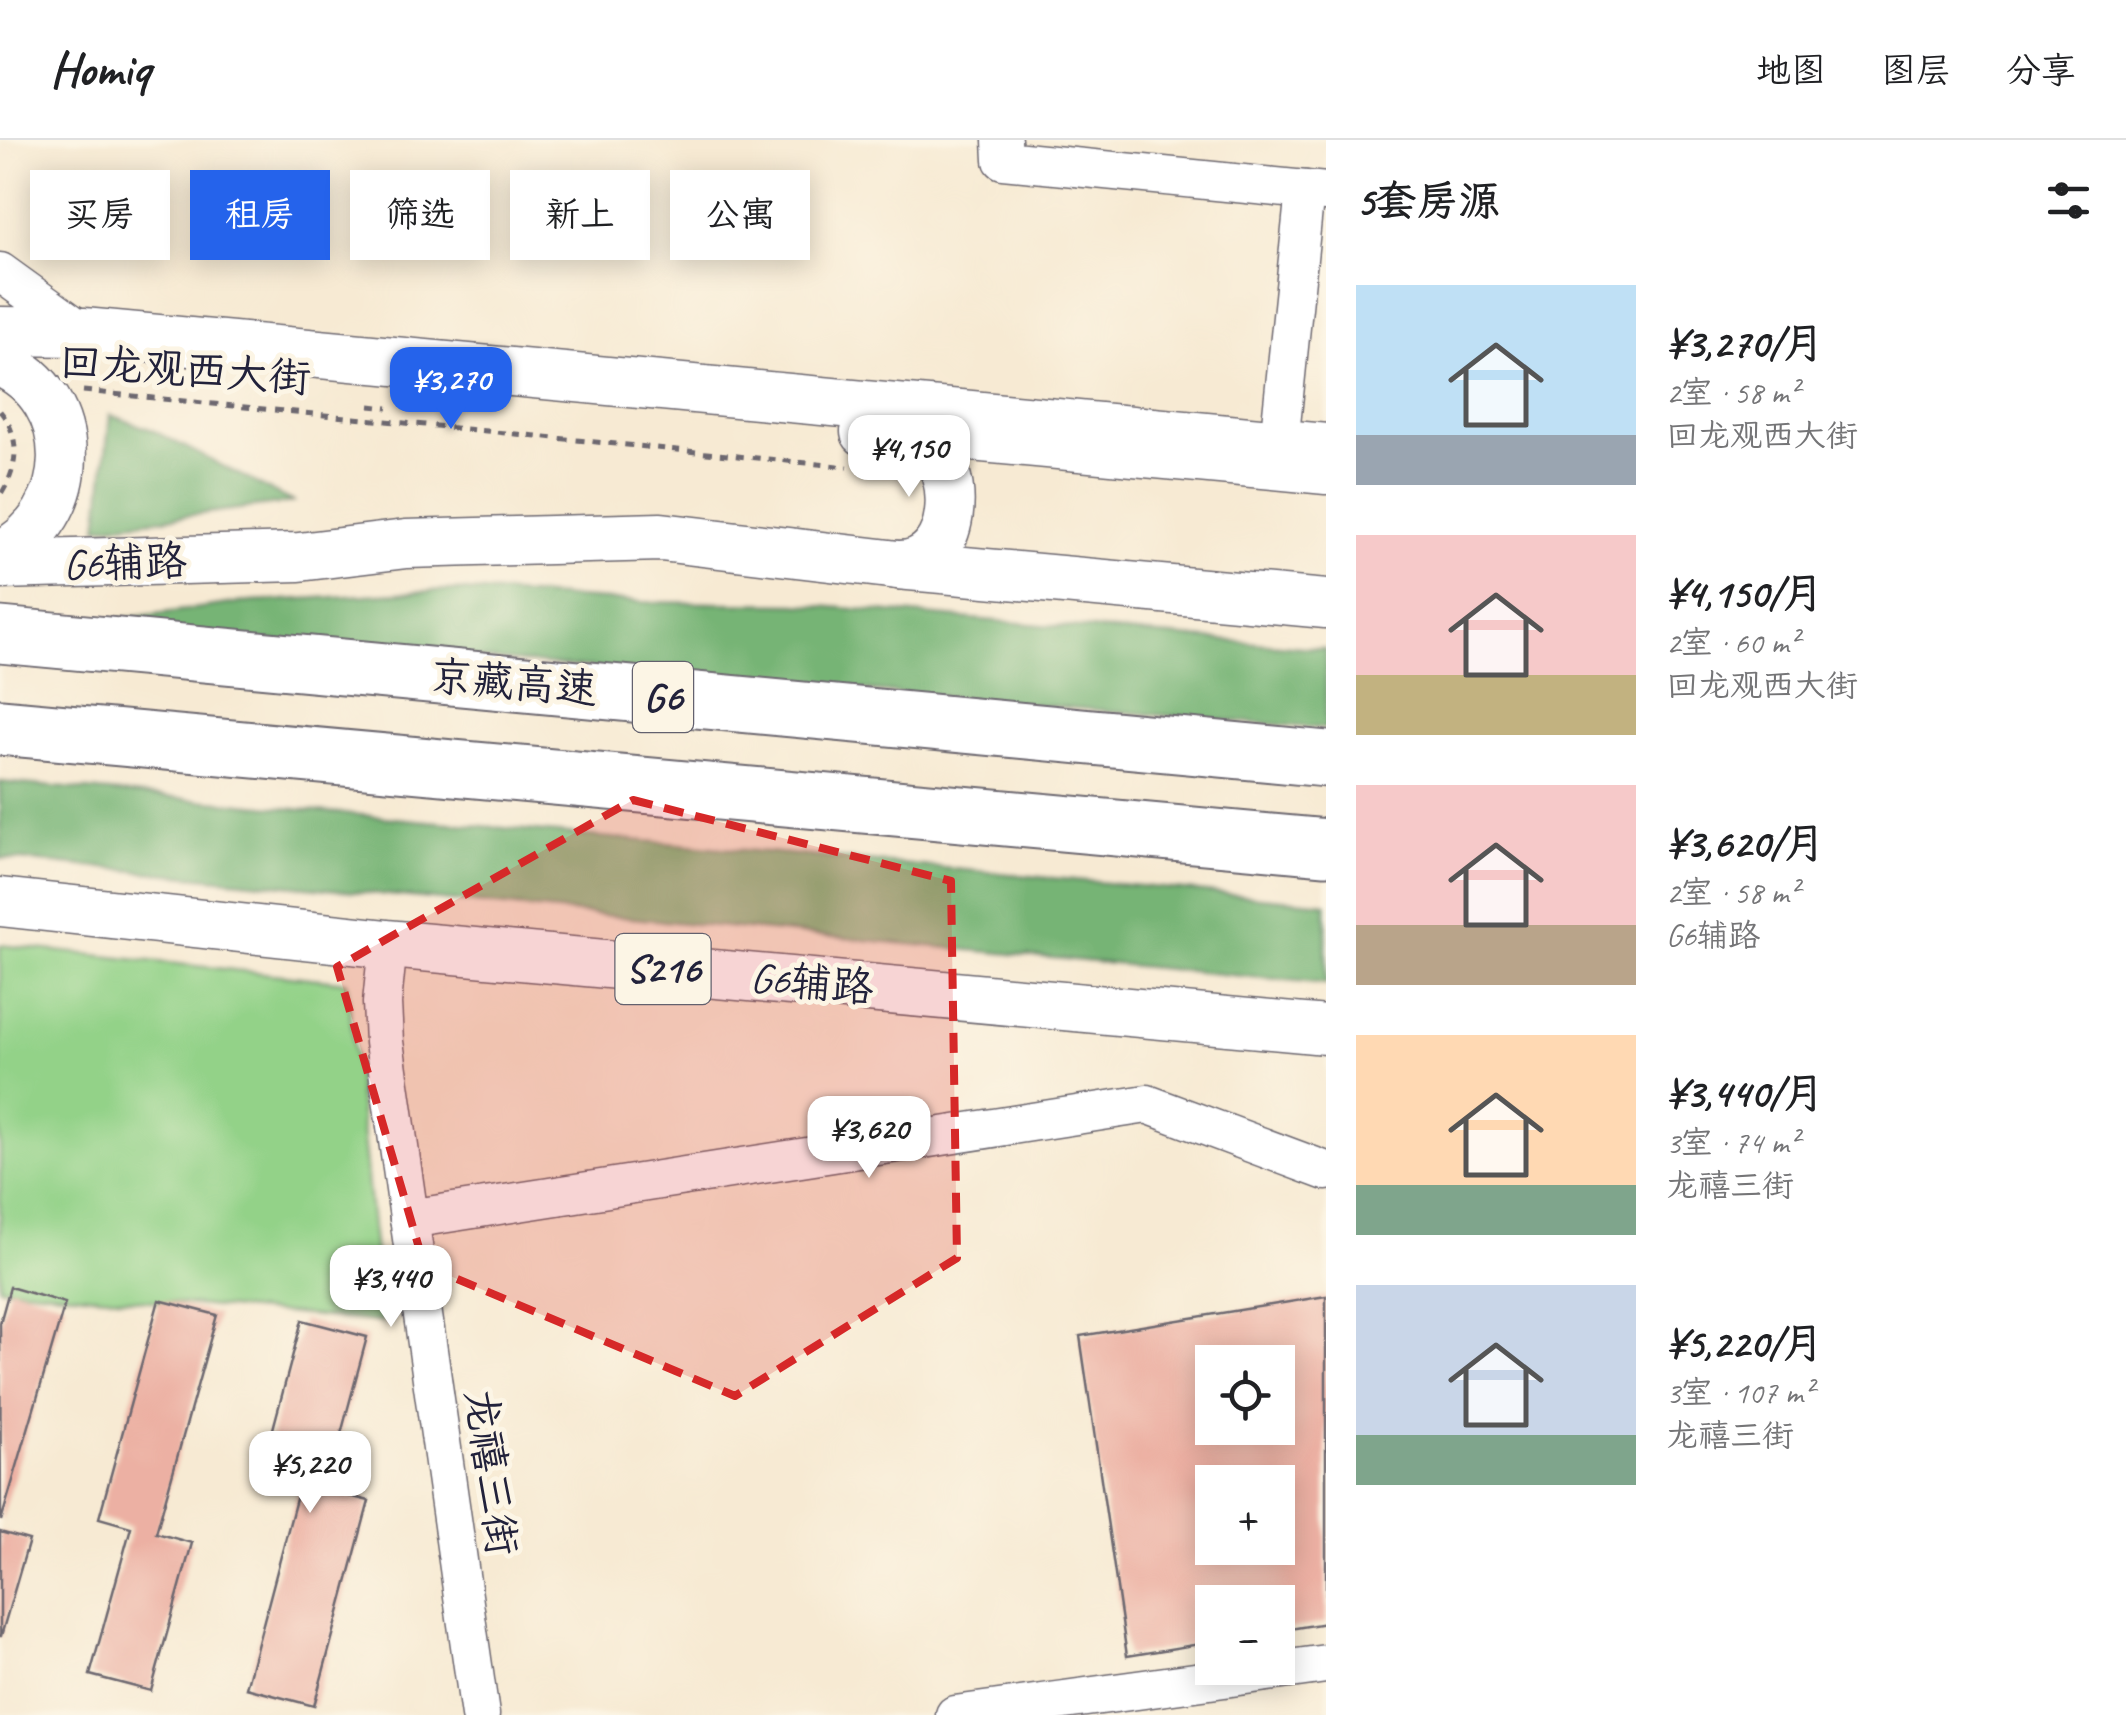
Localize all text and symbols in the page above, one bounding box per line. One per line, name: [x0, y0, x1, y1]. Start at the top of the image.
text: Homiq: [50, 39, 150, 99]
text: 地图: [1756, 48, 1826, 93]
text: 图层: [1881, 48, 1951, 93]
text: 分享: [2006, 48, 2076, 93]
chip: 买房: [30, 170, 170, 260]
chip: 租房: [190, 170, 330, 260]
chip: 筛选: [350, 170, 490, 260]
chip: 新上: [510, 170, 650, 260]
chip: 公寓: [670, 170, 810, 260]
icon: filters: [2041, 173, 2096, 228]
text: 5套房源: [1356, 175, 1500, 228]
text: ¥3,270/月: [1666, 317, 1825, 370]
icon: home: [1436, 325, 1556, 445]
street label: 回龙观西大街: [57, 335, 313, 405]
pin: ¥3,270: [370, 347, 532, 432]
text: ¥3,270: [412, 359, 490, 400]
text: 2室 · 58 m²: [1666, 372, 1799, 413]
pin: ¥4,150: [828, 415, 990, 500]
text: 回龙观西大街: [1666, 415, 1858, 456]
text: ¥4,150: [870, 427, 948, 468]
street label: G6辅路: [62, 534, 188, 592]
text: ¥4,150/月: [1666, 567, 1824, 620]
icon: home: [1436, 575, 1556, 695]
text: 2室 · 60 m²: [1666, 622, 1799, 663]
street label: 京藏高速: [428, 649, 600, 717]
road number: G6: [633, 662, 693, 732]
text: 回龙观西大街: [1666, 665, 1858, 706]
text: ¥3,620/月: [1666, 817, 1826, 870]
icon: home: [1436, 825, 1556, 945]
text: 2室 · 58 m²: [1666, 872, 1799, 913]
text: G6辅路: [1666, 915, 1760, 956]
road number: S216: [616, 934, 710, 1004]
street label: G6辅路: [748, 951, 876, 1015]
text: ¥3,440/月: [1666, 1067, 1825, 1120]
icon: home: [1436, 1075, 1556, 1195]
pin: ¥3,620: [788, 1096, 950, 1181]
text: ¥3,620: [829, 1108, 909, 1149]
text: 3室 · 74 m²: [1666, 1122, 1799, 1163]
text: 龙禧三街: [1666, 1165, 1794, 1206]
pin: ¥3,440: [310, 1245, 472, 1330]
text: ¥3,440: [352, 1257, 430, 1298]
text: ¥5,220/月: [1666, 1317, 1824, 1370]
icon: home: [1436, 1325, 1556, 1445]
map controls: [1195, 1345, 1295, 1685]
button: locate: [1195, 1345, 1295, 1445]
text: 3室 · 107 m²: [1666, 1372, 1813, 1413]
street label: 龙禧三街: [453, 1385, 529, 1559]
text: 龙禧三街: [1666, 1415, 1794, 1456]
pin: ¥5,220: [229, 1431, 391, 1516]
text: ¥5,220: [271, 1443, 349, 1484]
button: +: [1195, 1465, 1295, 1565]
button: −: [1195, 1585, 1295, 1685]

